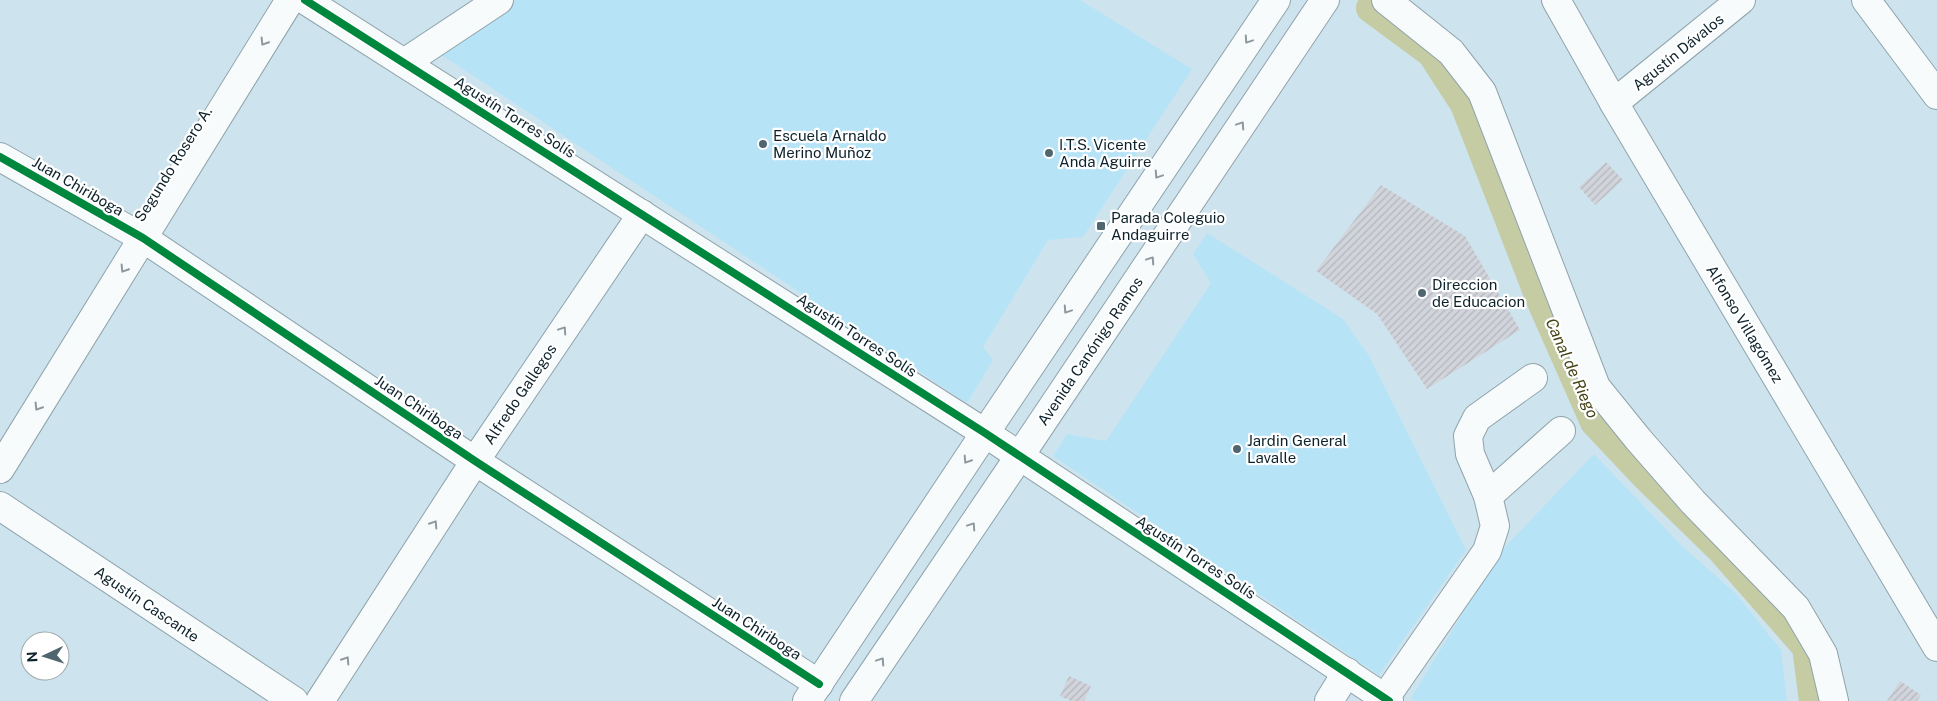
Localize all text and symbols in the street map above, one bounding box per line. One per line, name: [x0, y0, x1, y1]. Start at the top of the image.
street label: Agustín Dávalos: [1629, 10, 1727, 94]
one-way arrow: [1245, 35, 1254, 44]
one-way arrow: [261, 36, 270, 45]
street label: Agustín Torres Solís: [451, 73, 579, 161]
street label: Segundo Rosero A.: [131, 103, 215, 225]
one-way arrow: [1235, 122, 1244, 131]
place label: Escuela Arnaldo Merino Muñoz: [773, 127, 887, 161]
place label: I.T.S. Vicente Anda Aguirre: [1059, 136, 1151, 170]
marker: Escuela Arnaldo Merino Muñoz: [757, 138, 769, 150]
marker: I.T.S. Vicente Anda Aguirre: [1043, 147, 1055, 159]
street label: Juan Chiriboga: [29, 153, 127, 219]
one-way arrow: [1155, 170, 1164, 179]
place label: Parada Coleguio Andaguirre: [1111, 209, 1225, 243]
marker: Parada Coleguio Andaguirre: [1095, 220, 1107, 232]
one-way arrow: [1145, 257, 1154, 266]
street label: Alfonso Villagómez: [1703, 262, 1787, 386]
one-way arrow: [120, 264, 130, 273]
street label: Avenida Canónigo Ramos: [1034, 274, 1146, 428]
place label: Direccion de Educacion: [1432, 276, 1525, 310]
marker: Direccion de Educacion: [1416, 287, 1428, 299]
street label: Agustín Torres Solís: [794, 290, 920, 380]
one-way arrow: [1064, 304, 1073, 314]
water label: Canal de Riego: [1541, 315, 1603, 421]
one-way arrow: [557, 326, 566, 336]
street label: Alfredo Gallegos: [480, 341, 560, 447]
street label: Juan Chiriboga: [372, 371, 466, 443]
one-way arrow: [35, 402, 45, 411]
place label: Jardin General Lavalle: [1247, 432, 1347, 466]
marker: Jardin General Lavalle: [1231, 443, 1243, 455]
one-way arrow: [964, 454, 973, 463]
street label: Agustín Torres Solís: [1133, 512, 1259, 602]
one-way arrow: [428, 520, 438, 529]
one-way arrow: [966, 522, 976, 531]
street label: Agustín Cascante: [92, 563, 202, 645]
street label: Juan Chiriboga: [709, 593, 805, 663]
north arrow: [20, 631, 70, 681]
text: N: [24, 651, 40, 663]
one-way arrow: [340, 656, 350, 665]
one-way arrow: [875, 657, 884, 666]

